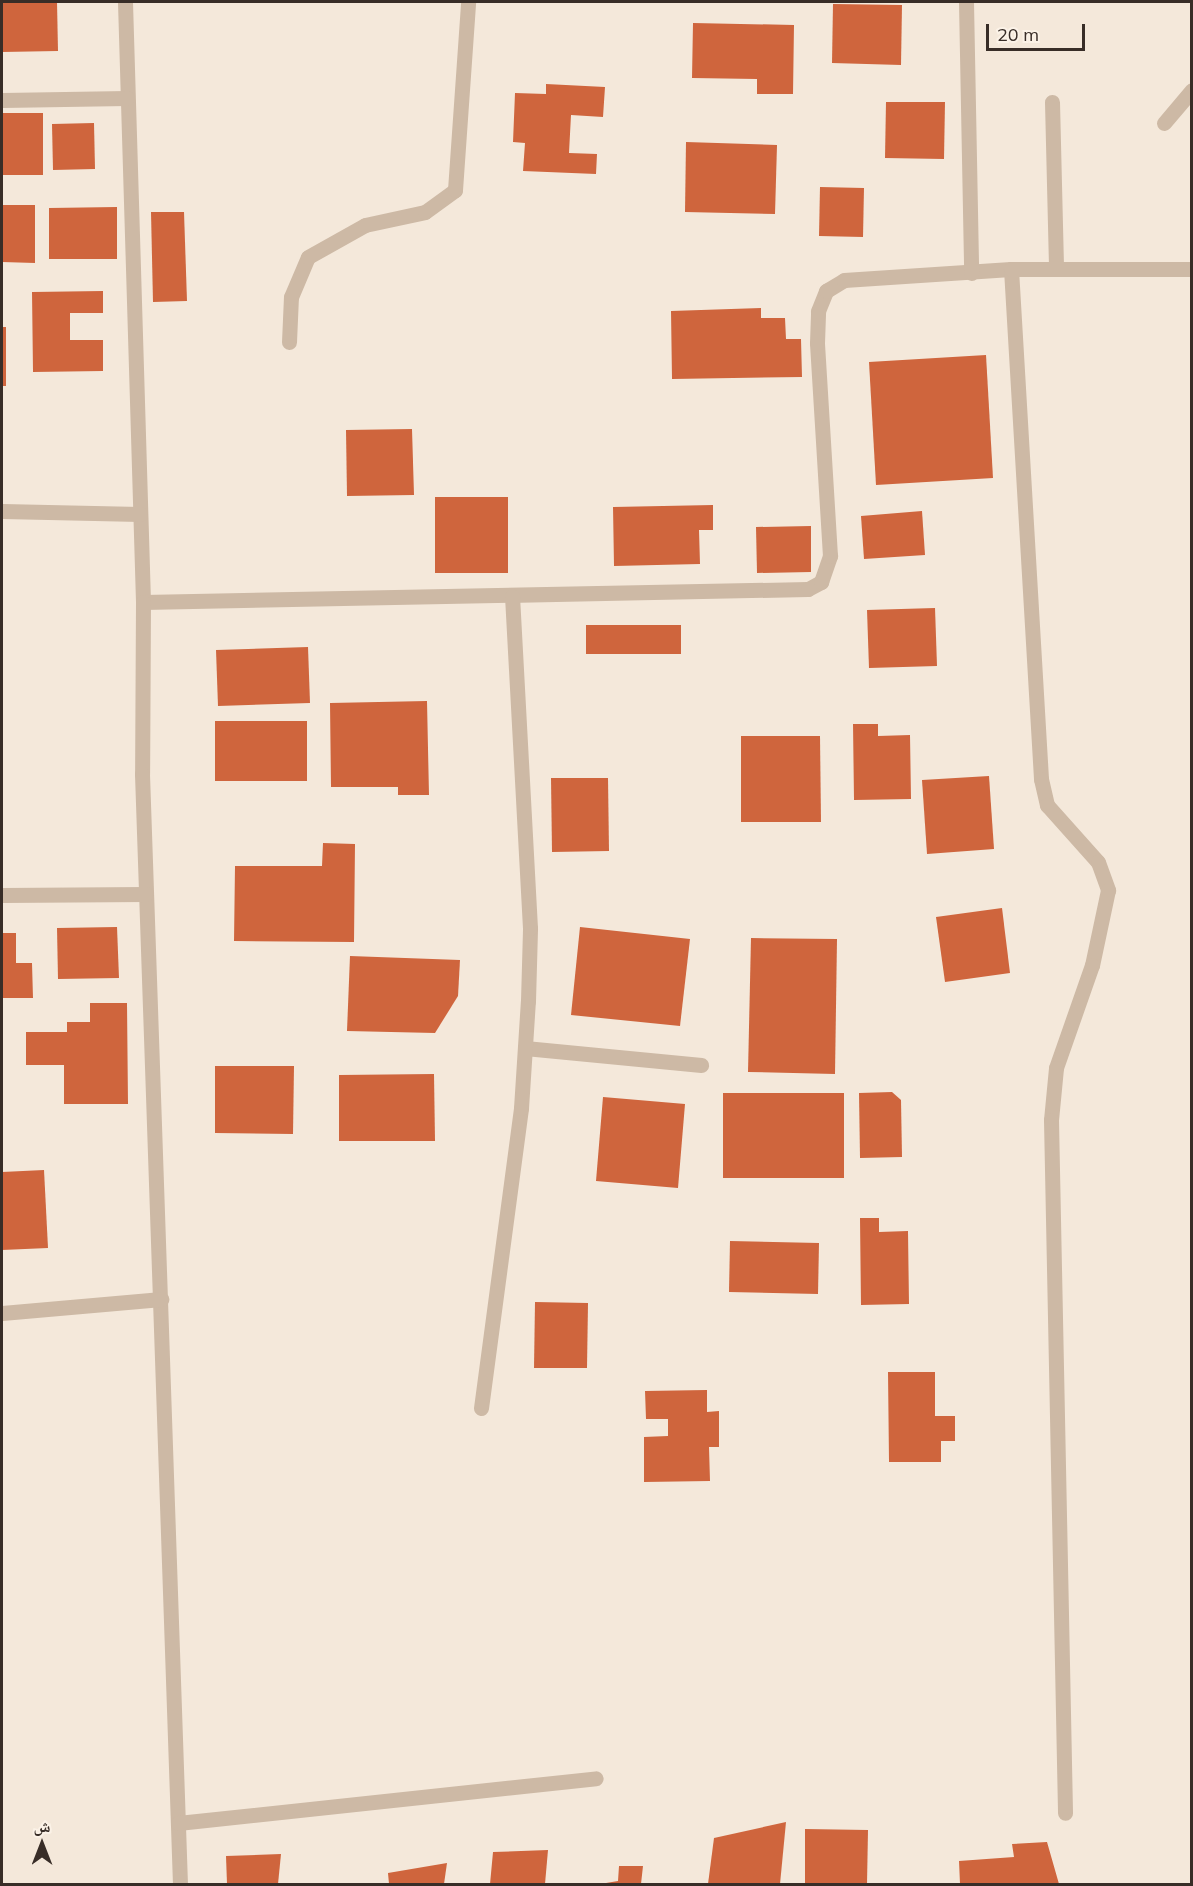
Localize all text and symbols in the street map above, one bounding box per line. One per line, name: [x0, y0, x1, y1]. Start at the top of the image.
scale bar: [989, 12, 1088, 50]
text: 20 m: [997, 23, 1039, 46]
north arrow: [12, 1814, 72, 1874]
text: ش: [34, 1816, 50, 1836]

